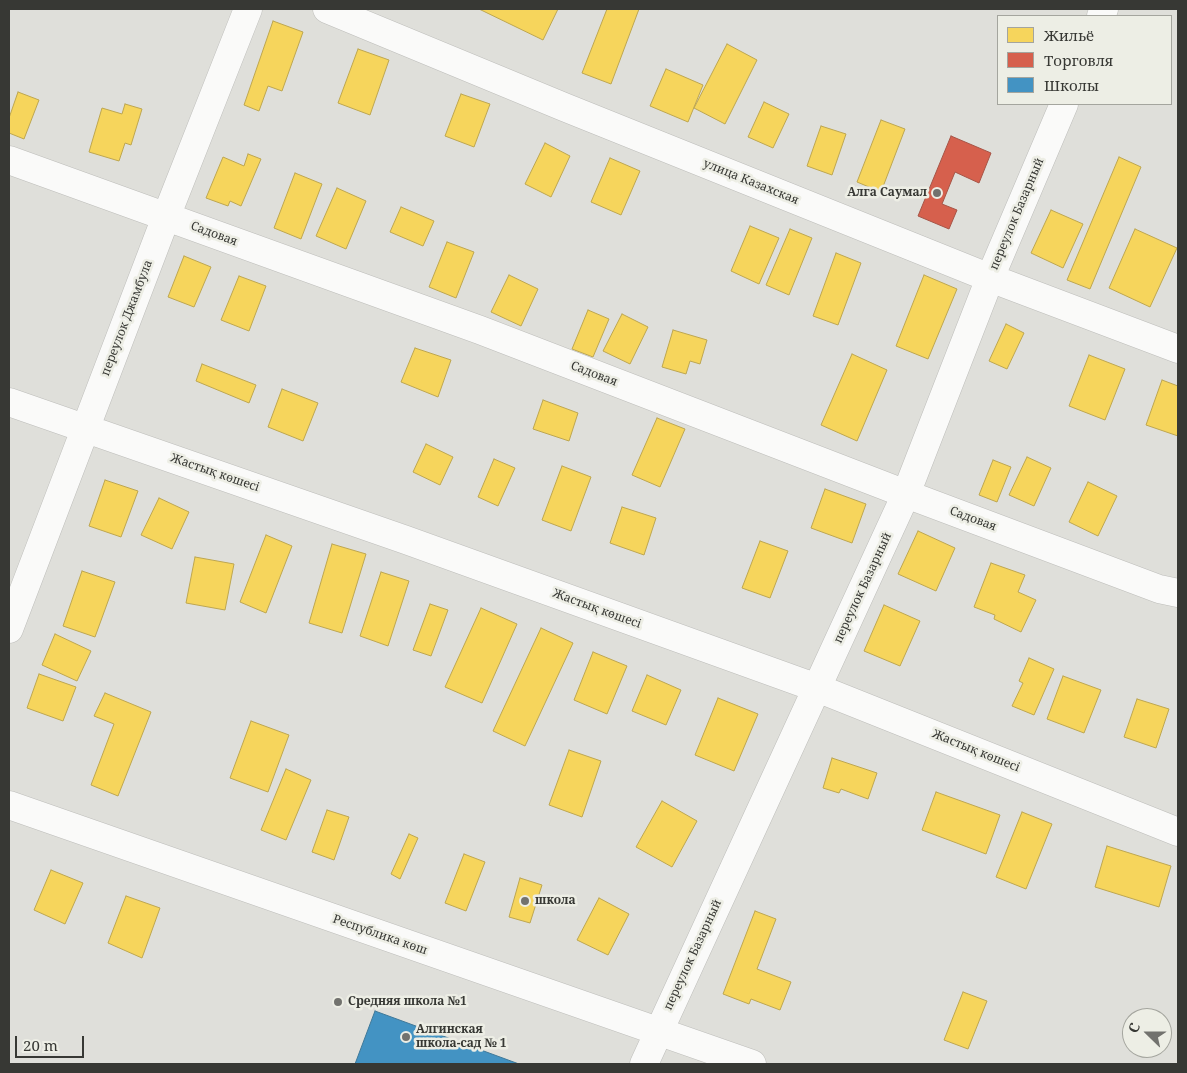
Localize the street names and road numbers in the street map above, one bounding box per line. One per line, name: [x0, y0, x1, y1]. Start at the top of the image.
street label: улица Казахская: [701, 156, 801, 208]
street label: переулок Базарный: [987, 156, 1047, 272]
street label: Садовая: [189, 219, 239, 249]
street label: переулок Джамбула: [98, 258, 156, 378]
street label: Садовая: [569, 359, 619, 389]
street label: Жастық көшесі: [169, 451, 261, 495]
street label: Садовая: [948, 504, 998, 534]
street label: переулок Базарный: [831, 530, 895, 646]
street label: Жастық көшесі: [551, 586, 643, 632]
street label: Жастық көшесі: [930, 727, 1022, 775]
street label: переулок Базарный: [661, 897, 725, 1013]
street label: Республика көш: [331, 912, 429, 958]

